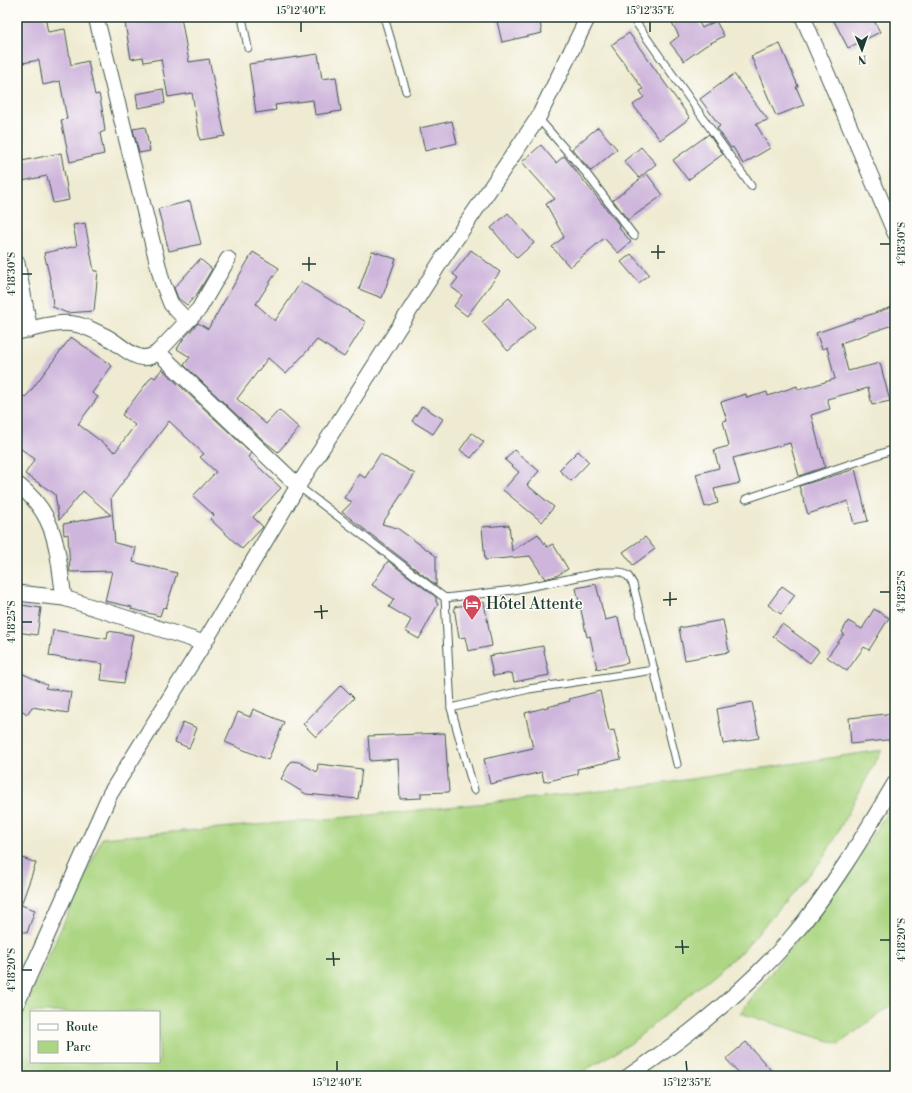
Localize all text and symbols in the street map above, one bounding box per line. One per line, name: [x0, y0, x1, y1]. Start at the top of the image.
text: 15°12'40"E: [276, 5, 326, 17]
text: 15°12'35"E: [626, 5, 674, 17]
north arrow: [842, 30, 882, 70]
text: N: [857, 52, 867, 66]
text: 4°18'30"S: [896, 222, 908, 266]
text: 4°18'30"S: [6, 252, 18, 296]
text: 4°18'25"S: [896, 570, 908, 613]
hotel icon: Hôtel Attente: [461, 593, 483, 621]
place label: Hôtel Attente: [486, 594, 583, 614]
text: 4°18'25"S: [6, 600, 18, 643]
text: 4°18'20"S: [896, 918, 908, 962]
text: 4°18'20"S: [6, 948, 18, 992]
legend: [30, 1011, 160, 1063]
text: Route: [66, 1020, 98, 1035]
text: Parc: [66, 1040, 91, 1055]
text: 15°12'40"E: [312, 1077, 362, 1089]
text: 15°12'35"E: [663, 1077, 711, 1089]

